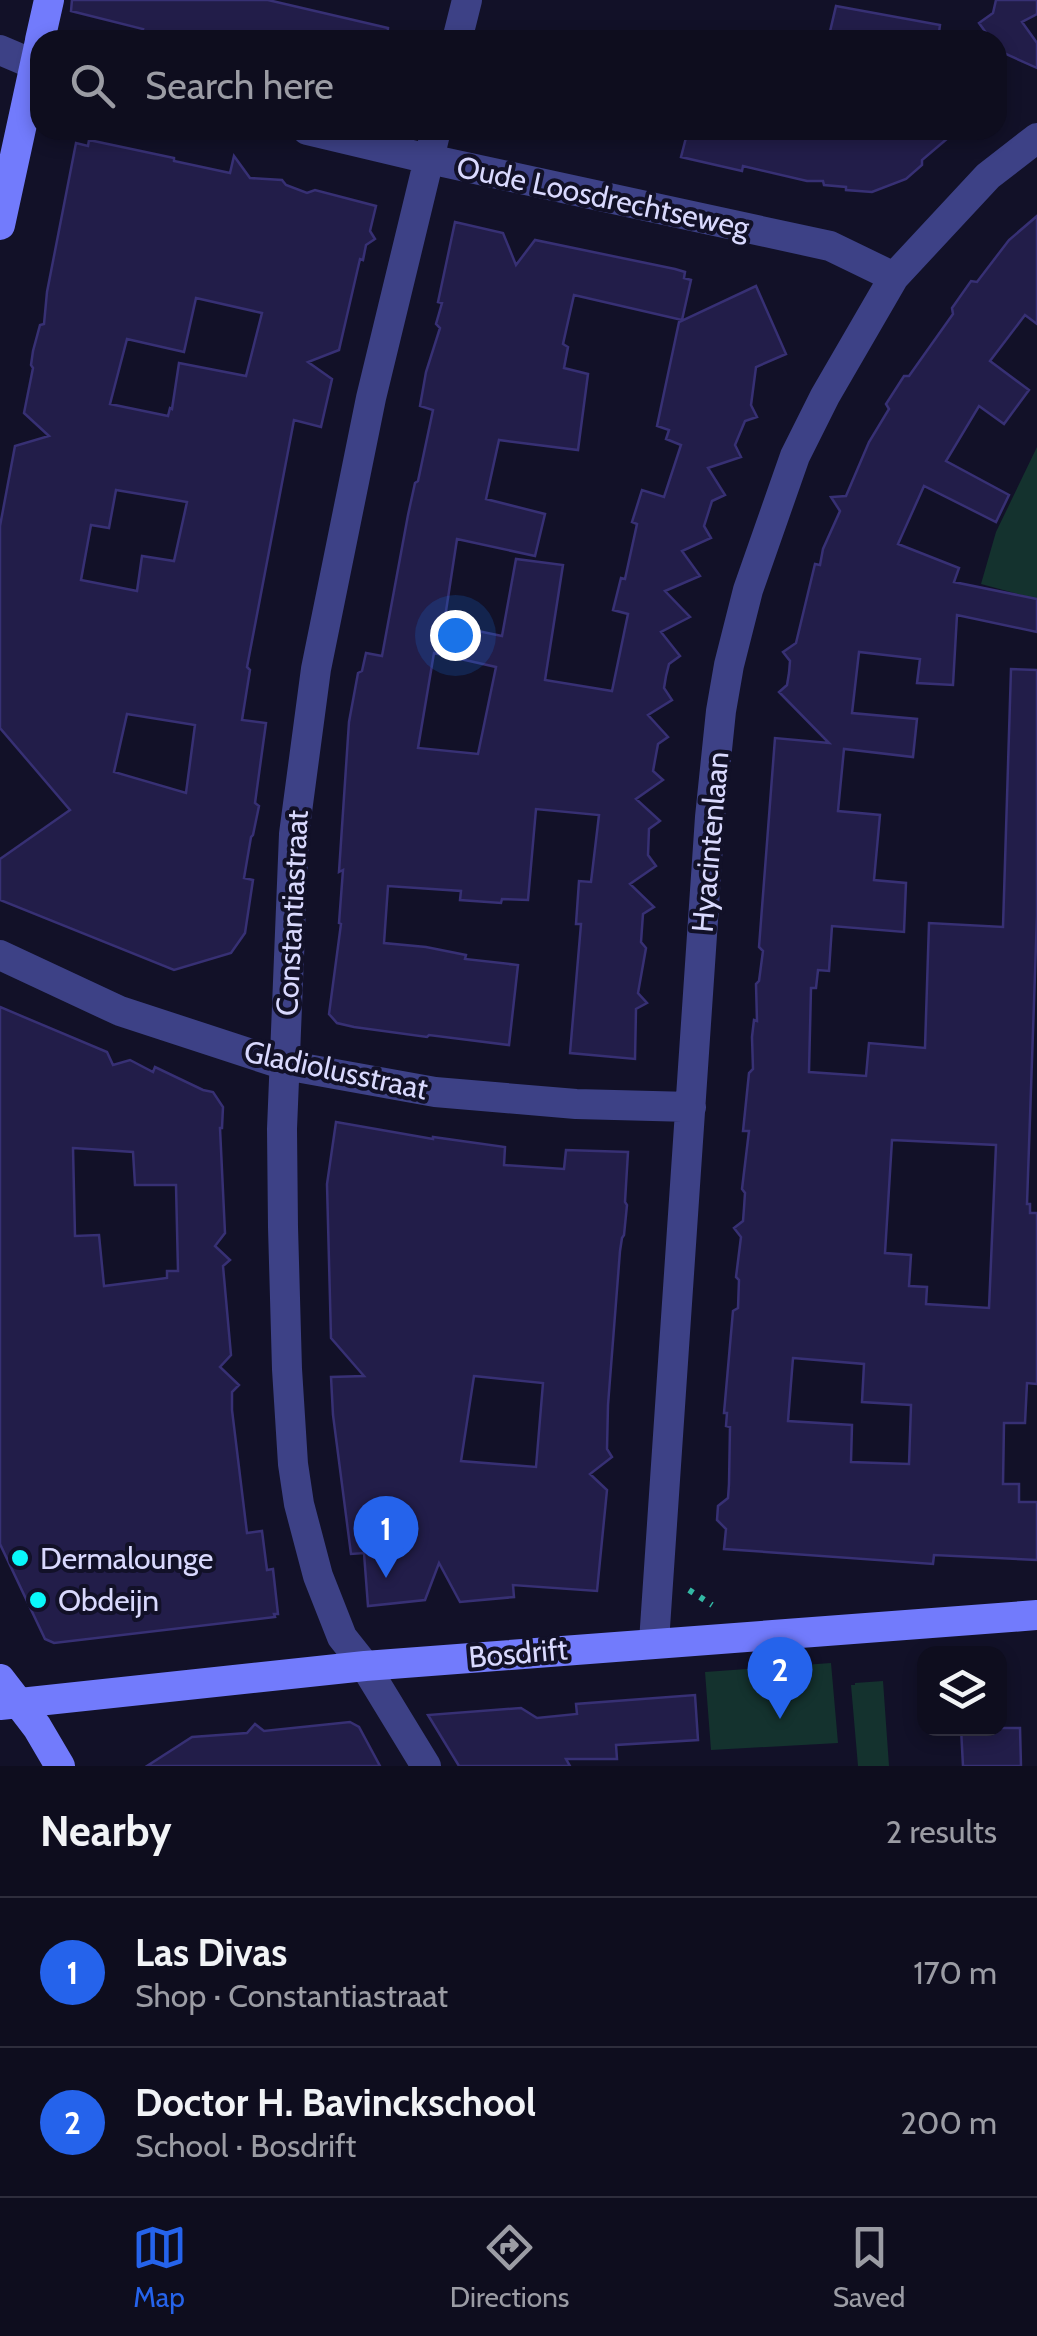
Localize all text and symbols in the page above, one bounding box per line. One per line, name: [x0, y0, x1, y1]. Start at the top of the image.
search box: [30, 30, 1007, 140]
icon: search: [65, 58, 120, 113]
text: Search here: [145, 62, 334, 109]
street label: Oude Loosdrechtseweg: [453, 148, 754, 246]
your location: [430, 610, 481, 661]
street label: Hyacintenlaan: [684, 750, 736, 934]
street label: Constantiastraat: [268, 809, 316, 1017]
street label: Gladiolusstraat: [241, 1033, 431, 1107]
pin: 1: [354, 1496, 418, 1578]
place label: Dermalounge: [40, 1540, 213, 1577]
marker: Dermalounge: [9, 1547, 31, 1569]
place label: Obdeijn: [58, 1582, 159, 1619]
marker: Obdeijn: [27, 1589, 49, 1611]
street label: Bosdrift: [467, 1630, 569, 1676]
pin: 2: [748, 1636, 812, 1719]
map controls: [917, 1646, 1007, 1736]
button: layers: [917, 1646, 1007, 1736]
text: Nearby: [40, 1805, 172, 1857]
text: 2 results: [886, 1812, 997, 1851]
text: Las Divas: [135, 1929, 287, 1976]
text: 1: [67, 1953, 78, 1992]
text: 170 m: [913, 1953, 997, 1992]
text: Shop · Constantiastraat: [135, 1976, 448, 2015]
text: Doctor H. Bavinckschool: [135, 2079, 536, 2126]
text: 2: [64, 2103, 81, 2142]
text: 200 m: [900, 2103, 997, 2142]
text: School · Bosdrift: [135, 2126, 356, 2165]
tab: Map: [132, 2220, 187, 2314]
tab: Directions: [450, 2220, 569, 2314]
tab: Saved: [833, 2220, 905, 2314]

